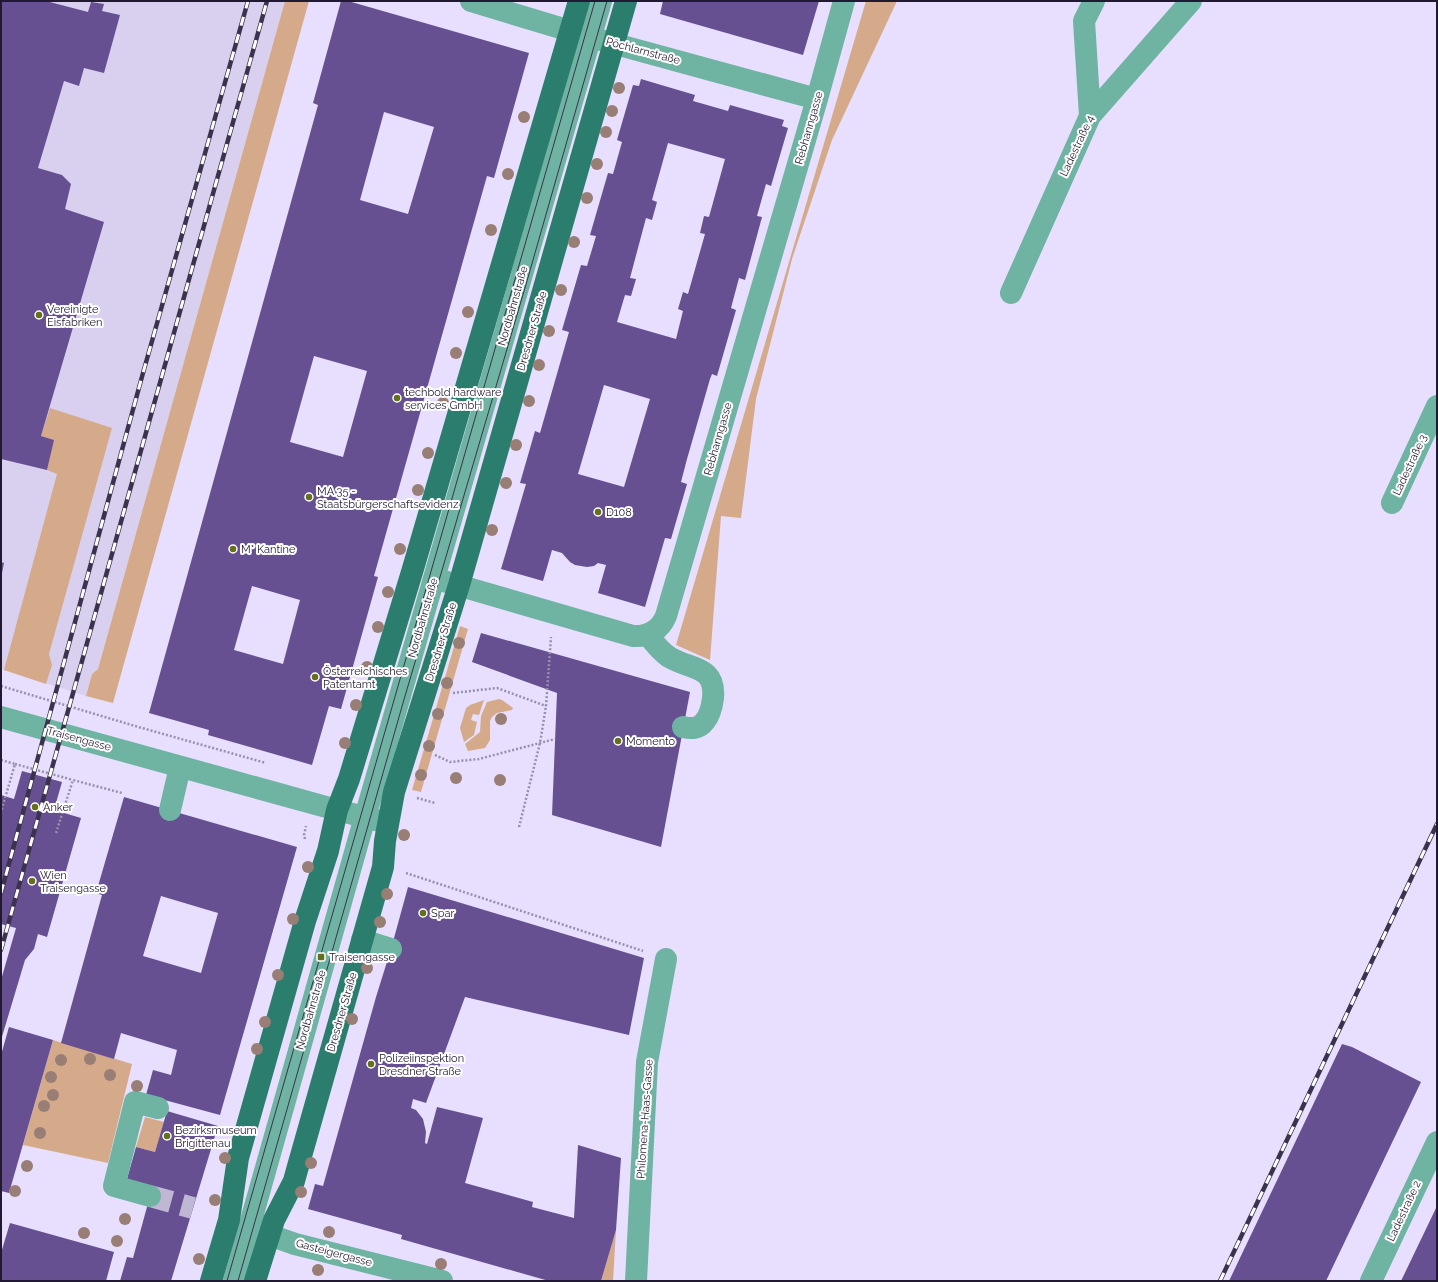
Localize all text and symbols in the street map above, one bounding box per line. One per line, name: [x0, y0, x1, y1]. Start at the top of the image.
street label: Pöchlarnstraße: [604, 35, 682, 67]
street label: Rebhanngasse: [792, 89, 826, 166]
street label: Ladestraße 4: [1057, 113, 1097, 179]
street label: Nordbahnstraße: [495, 264, 531, 347]
street label: Dresdner Straße: [514, 289, 550, 372]
place label: Vereinigte Eisfabriken: [47, 303, 102, 329]
marker: Vereinigte Eisfabriken: [34, 310, 44, 320]
place label: techbold hardware services GmbH: [405, 386, 502, 412]
marker: techbold hardware services GmbH: [392, 393, 402, 403]
street label: Rebhanngasse: [701, 400, 735, 477]
street label: Ladestraße 3: [1390, 432, 1430, 498]
place label: MA 35 - Staatsbürgerschaftsevidenz: [317, 485, 459, 511]
marker: MA 35 - Staatsbürgerschaftsevidenz: [304, 492, 314, 502]
place label: D108: [606, 506, 632, 519]
marker: D108: [593, 507, 603, 517]
place label: M* Kantine: [241, 543, 296, 556]
marker: M* Kantine: [228, 544, 238, 554]
street label: Nordbahnstraße: [405, 576, 441, 659]
street label: Dresdner Straße: [423, 600, 459, 683]
place label: Österreichisches Patentamt: [323, 665, 407, 691]
marker: Österreichisches Patentamt: [310, 672, 320, 682]
street label: Traisengasse: [45, 724, 113, 754]
place label: Momento: [626, 735, 676, 748]
marker: Momento: [613, 736, 623, 746]
place label: Anker: [43, 801, 73, 814]
marker: Anker: [30, 802, 40, 812]
place label: Wien Traisengasse: [40, 869, 107, 895]
marker: Wien Traisengasse: [27, 876, 37, 886]
place label: Spar: [431, 907, 454, 920]
marker: Spar: [418, 908, 428, 918]
place label: Traisengasse: [329, 951, 396, 964]
marker: Traisengasse: [316, 952, 326, 962]
street label: Nordbahnstraße: [293, 968, 329, 1051]
street label: Dresdner Straße: [324, 970, 360, 1053]
place label: Polizeiinspektion Dresdner Straße: [379, 1052, 464, 1078]
street label: Philomena-Haas-Gasse: [634, 1058, 656, 1179]
marker: Polizeiinspektion Dresdner Straße: [366, 1059, 376, 1069]
place label: Bezirksmuseum Brigittenau: [175, 1124, 257, 1150]
marker: Bezirksmuseum Brigittenau: [162, 1131, 172, 1141]
street label: Ladestraße 2: [1384, 1178, 1424, 1243]
street label: Gasteigergasse: [294, 1237, 374, 1270]

